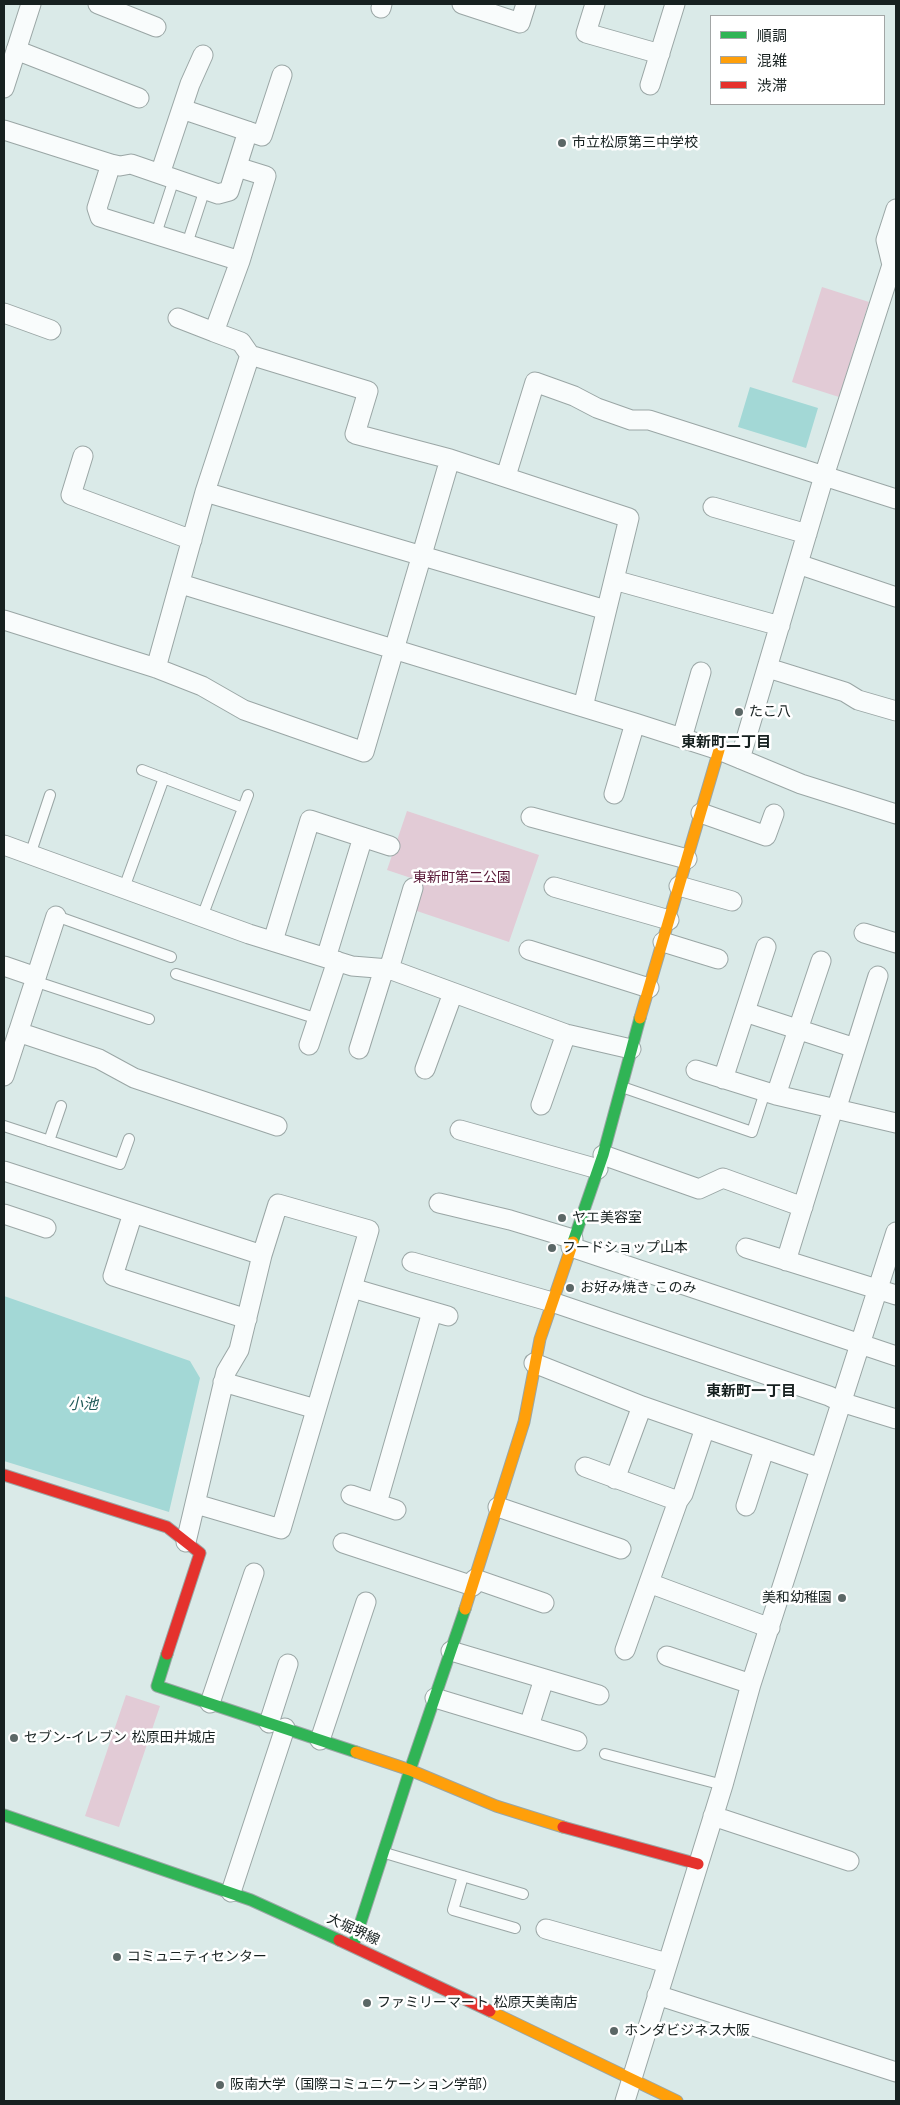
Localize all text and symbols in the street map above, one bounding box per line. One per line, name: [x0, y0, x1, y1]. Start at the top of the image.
legend: [710, 15, 885, 105]
text: 順調: [757, 27, 787, 45]
text: 混雑: [757, 52, 787, 70]
text: 渋滞: [757, 77, 787, 95]
place label: 市立松原第三中学校: [572, 135, 698, 151]
marker: 市立松原第三中学校: [556, 137, 568, 149]
place label: たこ八: [749, 704, 791, 720]
marker: たこ八: [733, 706, 745, 718]
district label: 東新町二丁目: [681, 734, 771, 752]
park label: 東新町第二公園: [413, 870, 511, 886]
place label: ヤエ美容室: [572, 1210, 642, 1226]
marker: ヤエ美容室: [556, 1212, 568, 1224]
place label: フードショップ山本: [562, 1240, 688, 1256]
marker: フードショップ山本: [546, 1242, 558, 1254]
place label: お好み焼き このみ: [580, 1280, 696, 1296]
marker: お好み焼き このみ: [564, 1282, 576, 1294]
district label: 東新町一丁目: [706, 1383, 796, 1401]
water label: 小池: [68, 1396, 98, 1414]
place label: 美和幼稚園: [762, 1590, 832, 1606]
marker: 美和幼稚園: [836, 1592, 848, 1604]
place label: セブン-イレブン 松原田井城店: [24, 1730, 216, 1746]
marker: セブン-イレブン 松原田井城店: [8, 1732, 20, 1744]
street label: 大堀堺線: [324, 1911, 382, 1949]
place label: コミュニティセンター: [127, 1949, 267, 1965]
marker: コミュニティセンター: [111, 1951, 123, 1963]
place label: ファミリーマート 松原天美南店: [377, 1995, 577, 2011]
marker: ファミリーマート 松原天美南店: [361, 1997, 373, 2009]
place label: ホンダビジネス大阪: [624, 2023, 750, 2039]
marker: ホンダビジネス大阪: [608, 2025, 620, 2037]
place label: 阪南大学（国際コミュニケーション学部）: [230, 2077, 496, 2093]
marker: 阪南大学（国際コミュニケーション学部）: [214, 2079, 226, 2091]

